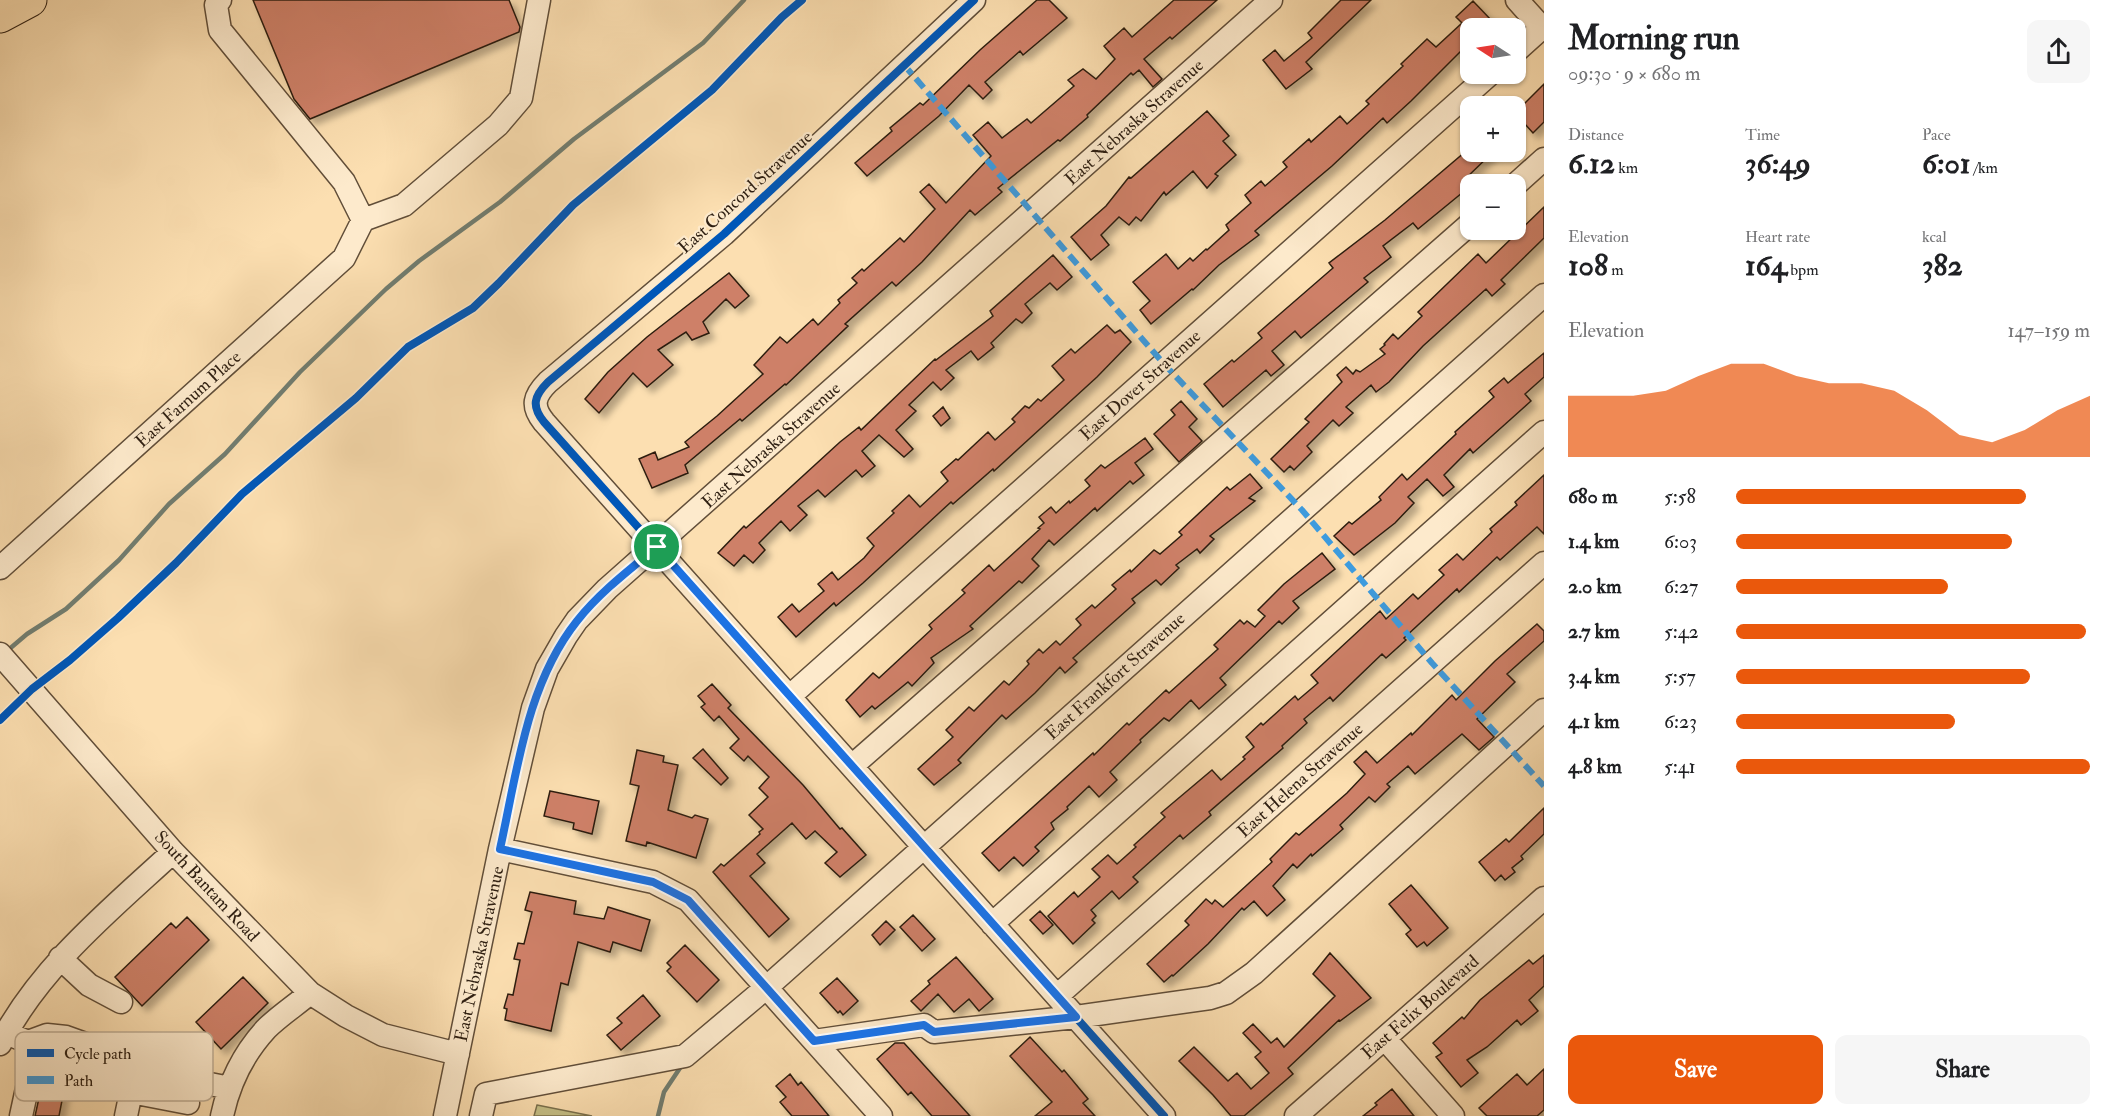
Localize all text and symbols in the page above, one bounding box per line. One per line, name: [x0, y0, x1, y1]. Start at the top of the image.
north arrow: [1460, 18, 1526, 84]
map controls: [1460, 18, 1526, 240]
text: Morning run: [1568, 18, 1740, 59]
button: share: [2027, 20, 2090, 83]
street label: East Nebraska Stravenue: [1060, 54, 1209, 191]
text: 09:30 · 9 × 680 m: [1568, 61, 1701, 86]
button: +: [1460, 96, 1526, 162]
text: Distance: [1568, 125, 1624, 145]
text: Time: [1745, 125, 1780, 145]
text: Pace: [1922, 125, 1951, 145]
street label: East Concord Stravenue: [673, 126, 818, 259]
text: 6.12: [1568, 145, 1615, 182]
text: 36:49: [1745, 145, 1811, 182]
text: 6:01: [1922, 145, 1970, 182]
text: km: [1615, 158, 1638, 178]
text: /km: [1970, 158, 1998, 178]
button: −: [1460, 174, 1526, 240]
text: Elevation: [1568, 227, 1629, 247]
text: Heart rate: [1745, 227, 1810, 247]
text: kcal: [1922, 227, 1947, 247]
text: 108: [1568, 247, 1608, 284]
text: 164: [1745, 247, 1787, 284]
text: 382: [1922, 247, 1963, 284]
text: m: [1608, 260, 1624, 280]
text: bpm: [1787, 260, 1819, 280]
text: Elevation: [1568, 318, 1644, 343]
text: 147–159 m: [2007, 318, 2090, 343]
street label: East Dover Stravenue: [1075, 324, 1206, 446]
street label: East Farnum Place: [131, 345, 246, 453]
street label: East Nebraska Stravenue: [697, 377, 846, 514]
text: 680 m: [1568, 484, 1617, 509]
text: 5:58: [1664, 484, 1696, 509]
pin: [631, 521, 682, 572]
text: 1.4 km: [1568, 529, 1619, 554]
text: 6:03: [1664, 529, 1697, 554]
icon: arrive: [640, 530, 673, 563]
text: 2.0 km: [1568, 574, 1622, 599]
text: 6:27: [1664, 574, 1698, 599]
street label: East Frankfort Stravenue: [1041, 607, 1190, 745]
text: 2.7 km: [1568, 619, 1620, 644]
text: 5:42: [1664, 619, 1699, 644]
text: 3.4 km: [1568, 664, 1620, 689]
text: 5:57: [1664, 664, 1696, 689]
text: 4.1 km: [1568, 709, 1619, 734]
text: 6:23: [1664, 709, 1697, 734]
street label: East Helena Stravenue: [1233, 717, 1368, 843]
text: 4.8 km: [1568, 754, 1622, 779]
text: 5:41: [1664, 754, 1696, 779]
street label: South Bantam Road: [149, 826, 264, 947]
street label: East Nebraska Stravenue: [450, 864, 509, 1044]
street label: East Felix Boulevard: [1357, 950, 1484, 1065]
legend: [15, 1032, 213, 1101]
button: Save: [1568, 1035, 1823, 1104]
button: Share: [1835, 1035, 2090, 1104]
text: Cycle path: [64, 1044, 132, 1065]
text: Path: [64, 1071, 94, 1091]

